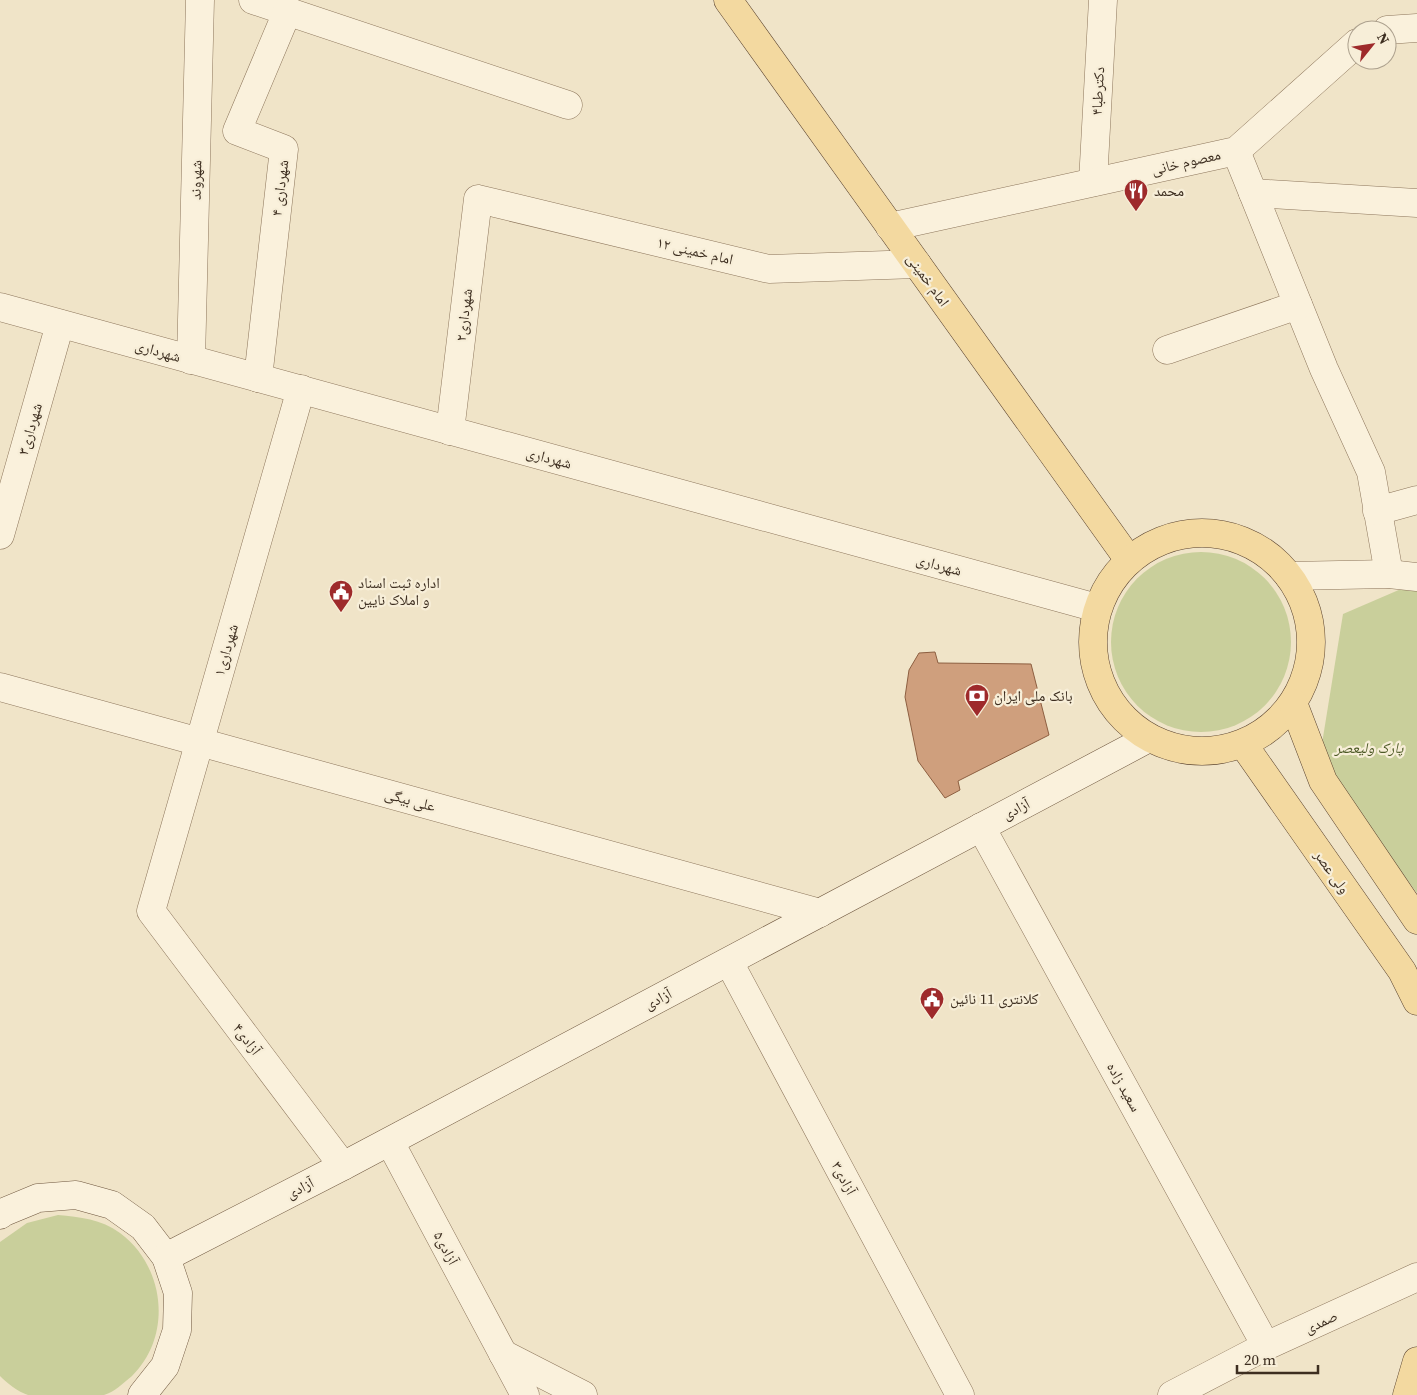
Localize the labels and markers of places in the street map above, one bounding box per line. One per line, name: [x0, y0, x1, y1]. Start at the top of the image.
restaurant icon: محمد: [1123, 178, 1149, 212]
place label: محمد: [1154, 180, 1184, 201]
place label: اداره ثبت اسناد و املاک نایین: [358, 572, 440, 610]
public building icon: اداره ثبت اسناد و املاک نایین: [328, 579, 354, 613]
bank icon: بانک ملی ایران: [964, 683, 990, 717]
place label: بانک ملی ایران: [994, 685, 1073, 706]
public building icon: کلانتری 11 نائین: [919, 986, 945, 1020]
place label: کلانتری 11 نائین: [950, 988, 1038, 1009]

